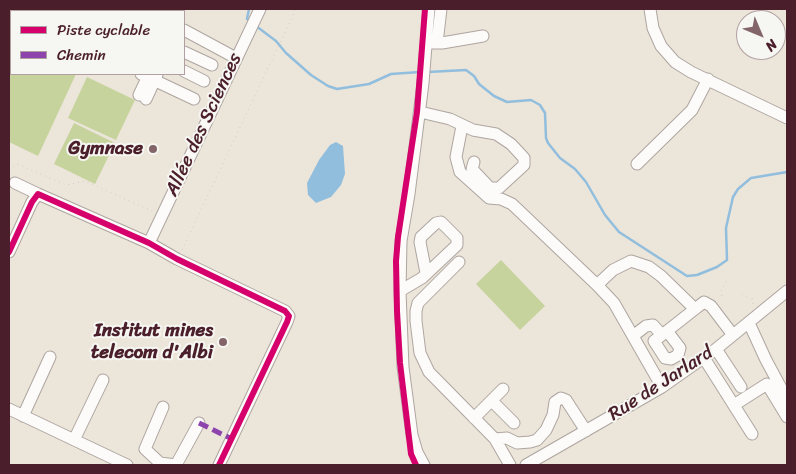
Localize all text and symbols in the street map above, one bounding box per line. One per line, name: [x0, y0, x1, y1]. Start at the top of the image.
legend: [10, 10, 185, 75]
north arrow: [736, 10, 786, 60]
text: Piste cyclable: [57, 17, 150, 43]
text: N: [759, 33, 784, 58]
text: Chemin: [57, 42, 106, 68]
street label: Allée des Sciences: [161, 50, 247, 200]
place label: Gymnase: [68, 138, 143, 160]
marker: Gymnase: [147, 143, 159, 155]
place label: Institut mines telecom d'Albi: [91, 320, 213, 364]
marker: Institut mines telecom d'Albi: [217, 336, 229, 348]
street label: Rue de Jarlard: [604, 342, 718, 426]

